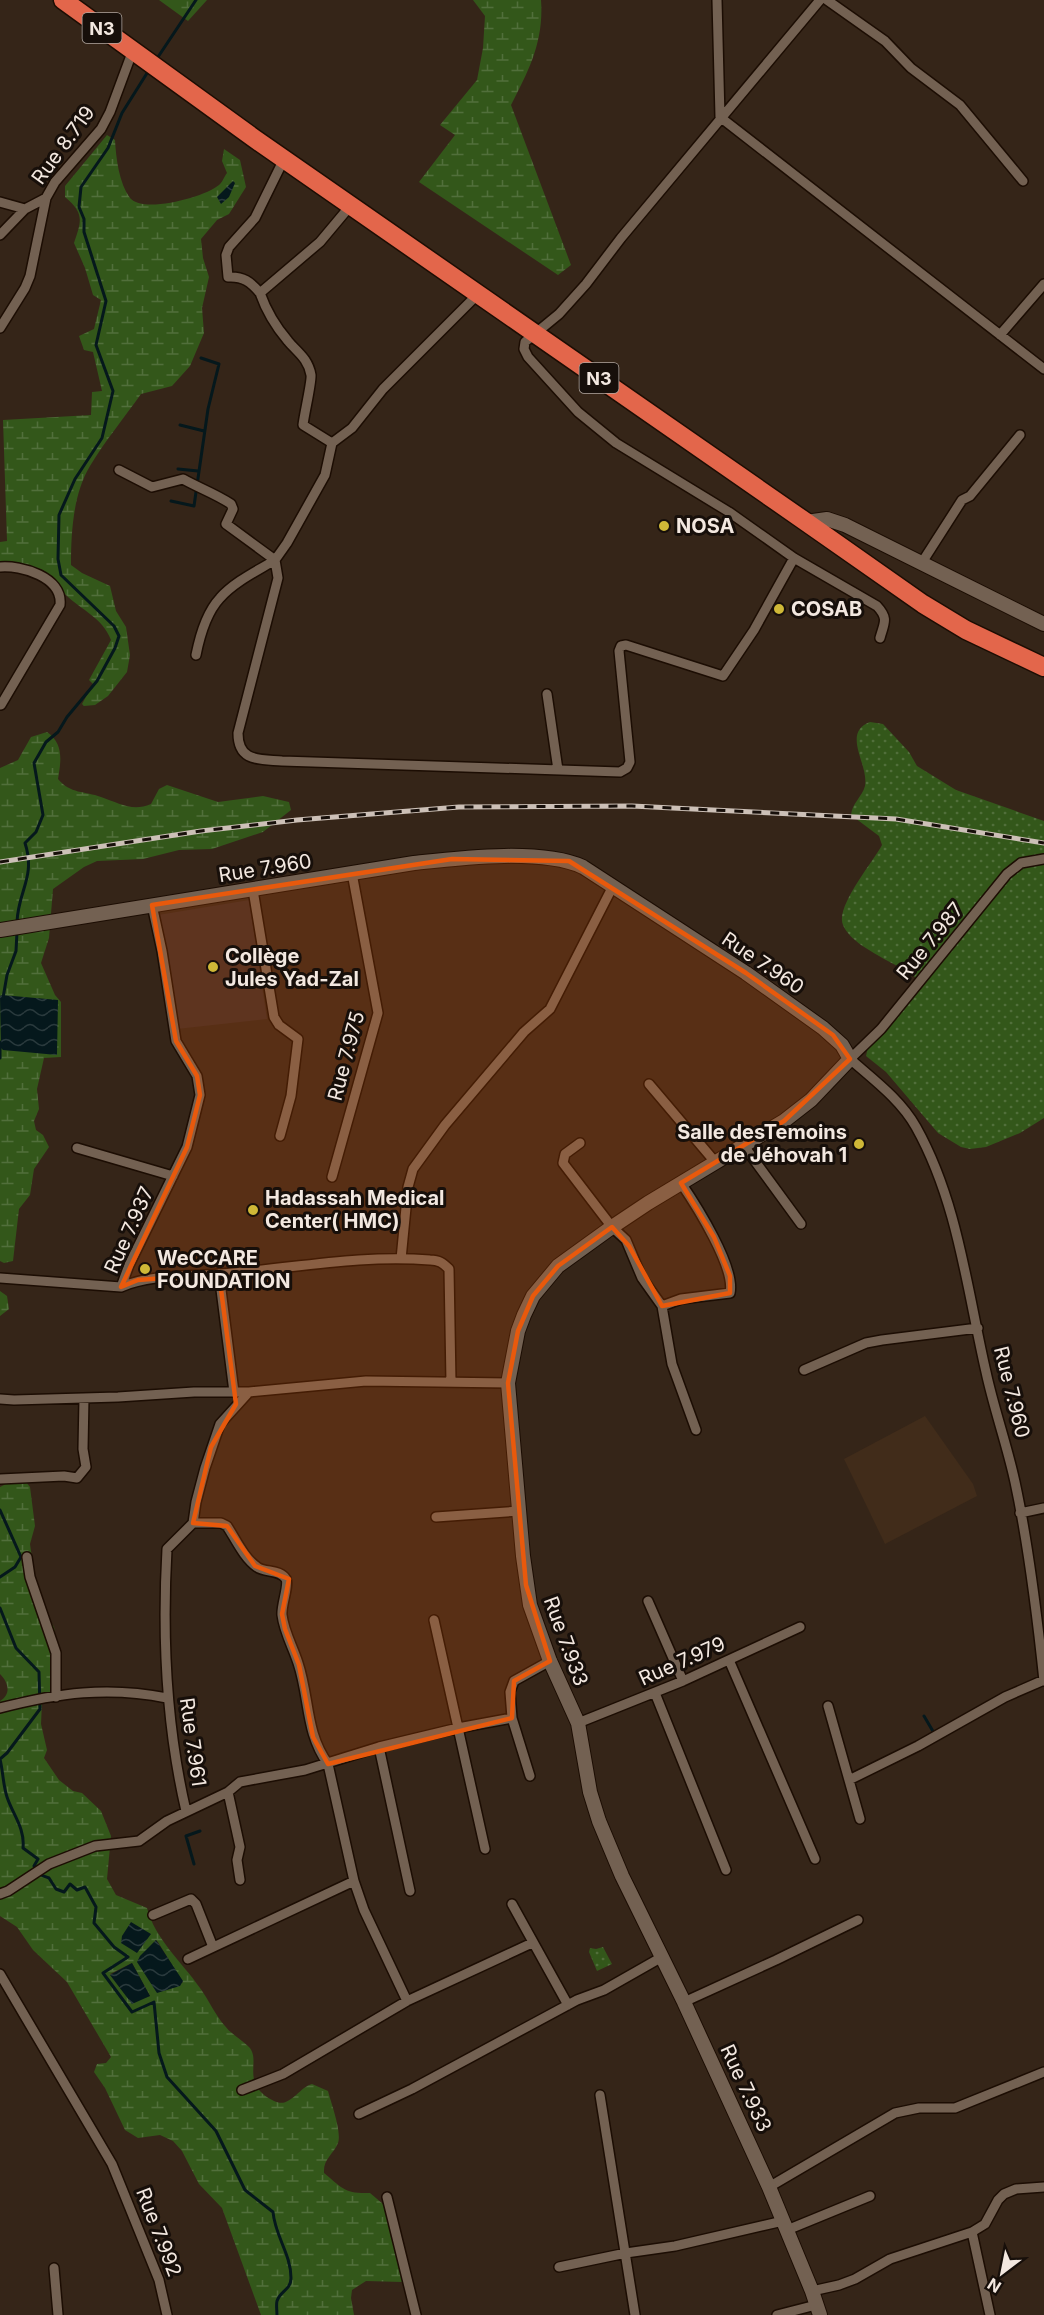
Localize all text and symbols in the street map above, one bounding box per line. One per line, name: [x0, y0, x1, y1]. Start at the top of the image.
road number: N3: [82, 13, 122, 43]
street label: Rue 8.719: [26, 101, 100, 189]
road number: N3: [580, 363, 618, 393]
place label: NOSA: [676, 514, 734, 538]
marker: NOSA: [657, 519, 671, 533]
place label: COSAB: [791, 597, 862, 621]
marker: COSAB: [772, 602, 786, 616]
street label: Rue 7.960: [217, 849, 313, 887]
street label: Rue 7.987: [892, 897, 968, 985]
street label: Rue 7.960: [717, 927, 809, 999]
place label: Collège Jules Yad-Zal: [225, 944, 359, 991]
marker: Collège Jules Yad-Zal: [206, 960, 220, 974]
street label: Rue 7.975: [323, 1009, 369, 1103]
place label: Salle desTemoins de Jéhovah 1: [677, 1120, 847, 1167]
marker: Salle desTemoins de Jéhovah 1: [852, 1137, 866, 1151]
street label: Rue 7.937: [99, 1183, 159, 1277]
place label: Hadassah Medical Center( HMC): [265, 1186, 445, 1233]
marker: Hadassah Medical Center( HMC): [246, 1203, 260, 1217]
place label: WeCCARE FOUNDATION: [157, 1246, 290, 1293]
marker: WeCCARE FOUNDATION: [138, 1262, 152, 1276]
street label: Rue 7.960: [989, 1344, 1035, 1440]
street label: Rue 7.933: [539, 1593, 593, 1689]
street label: Rue 7.979: [635, 1631, 729, 1691]
street label: Rue 7.961: [175, 1696, 211, 1788]
street label: Rue 7.933: [715, 2041, 777, 2135]
street label: Rue 7.992: [131, 2184, 187, 2280]
north arrow: [972, 2243, 1032, 2303]
text: N: [984, 2274, 1005, 2297]

